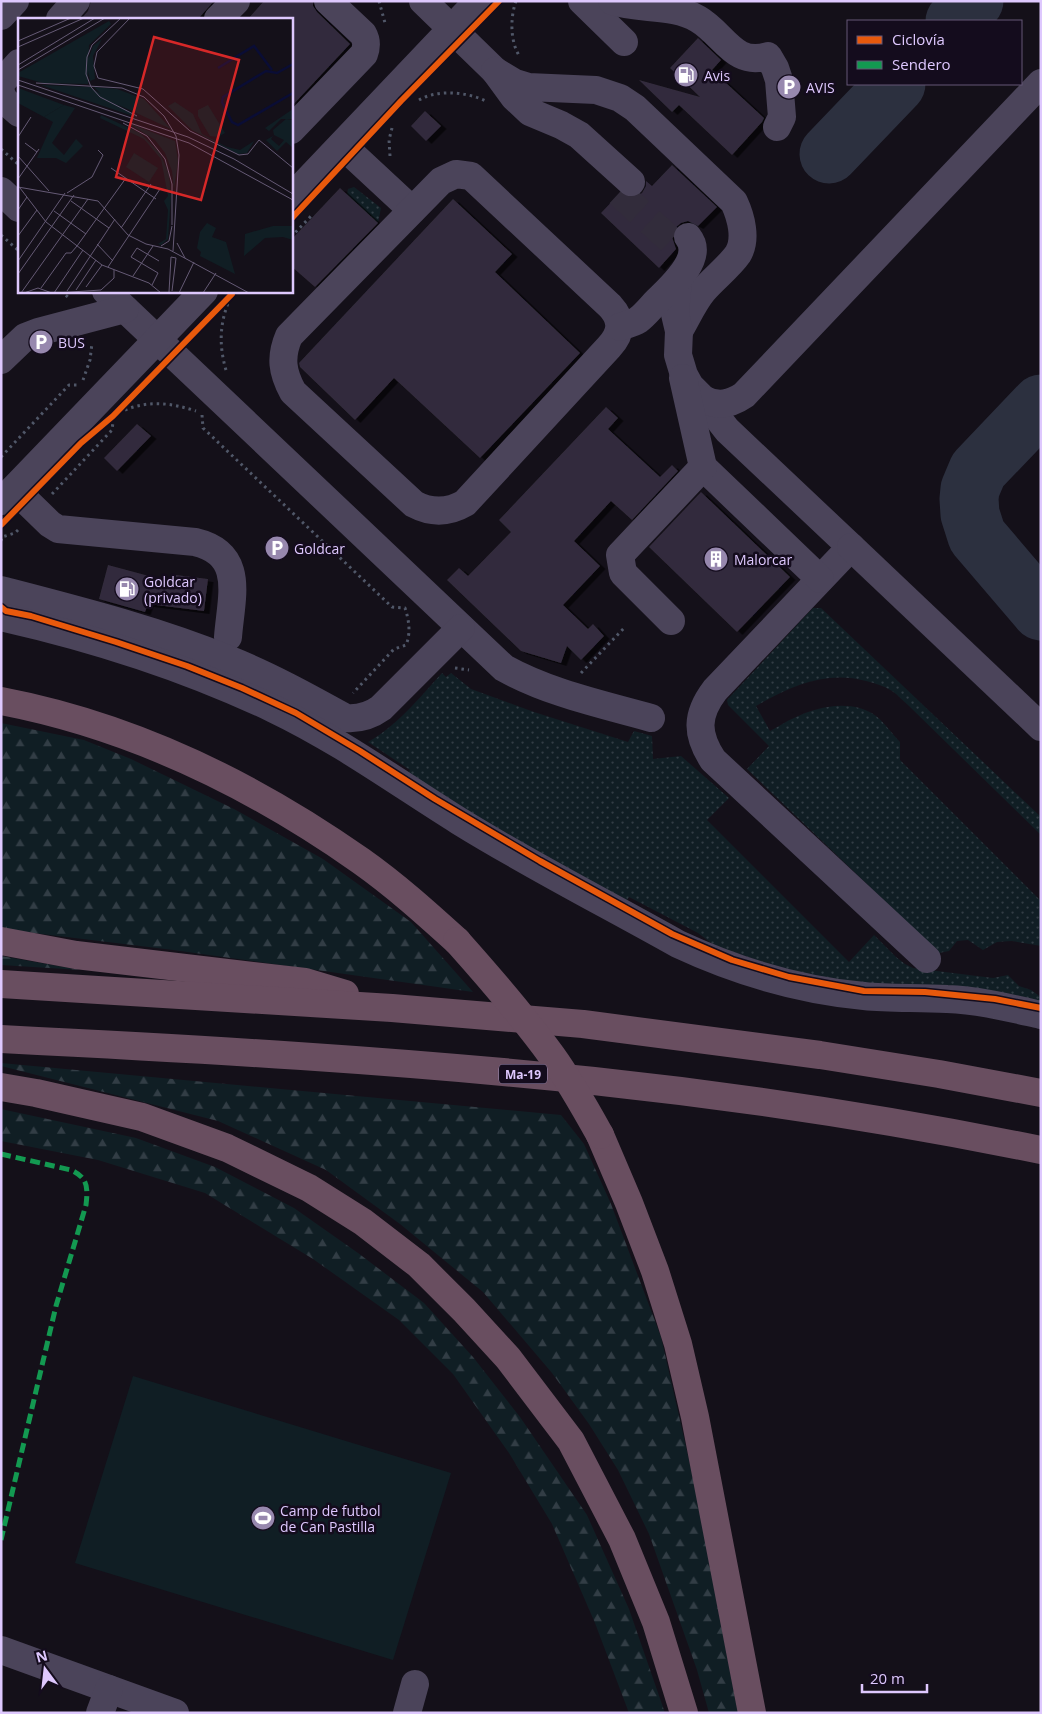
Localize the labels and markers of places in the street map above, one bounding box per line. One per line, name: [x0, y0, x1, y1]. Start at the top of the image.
fuel station icon: Avis: [673, 62, 699, 88]
place label: Avis: [704, 66, 730, 85]
parking icon: AVIS: [776, 74, 802, 100]
place label: AVIS: [806, 78, 835, 97]
parking icon: BUS: [28, 329, 54, 355]
place label: BUS: [58, 333, 85, 352]
parking icon: Goldcar: [264, 535, 290, 561]
place label: Goldcar: [294, 539, 345, 558]
building icon: Malorcar: [703, 546, 729, 572]
place label: Malorcar: [734, 550, 793, 569]
place label: Goldcar (privado): [144, 572, 202, 607]
fuel station icon: Goldcar (privado): [114, 576, 140, 602]
place label: Camp de futbol de Can Pastilla: [280, 1501, 381, 1536]
sports icon: Camp de futbol de Can Pastilla: [250, 1505, 276, 1531]

